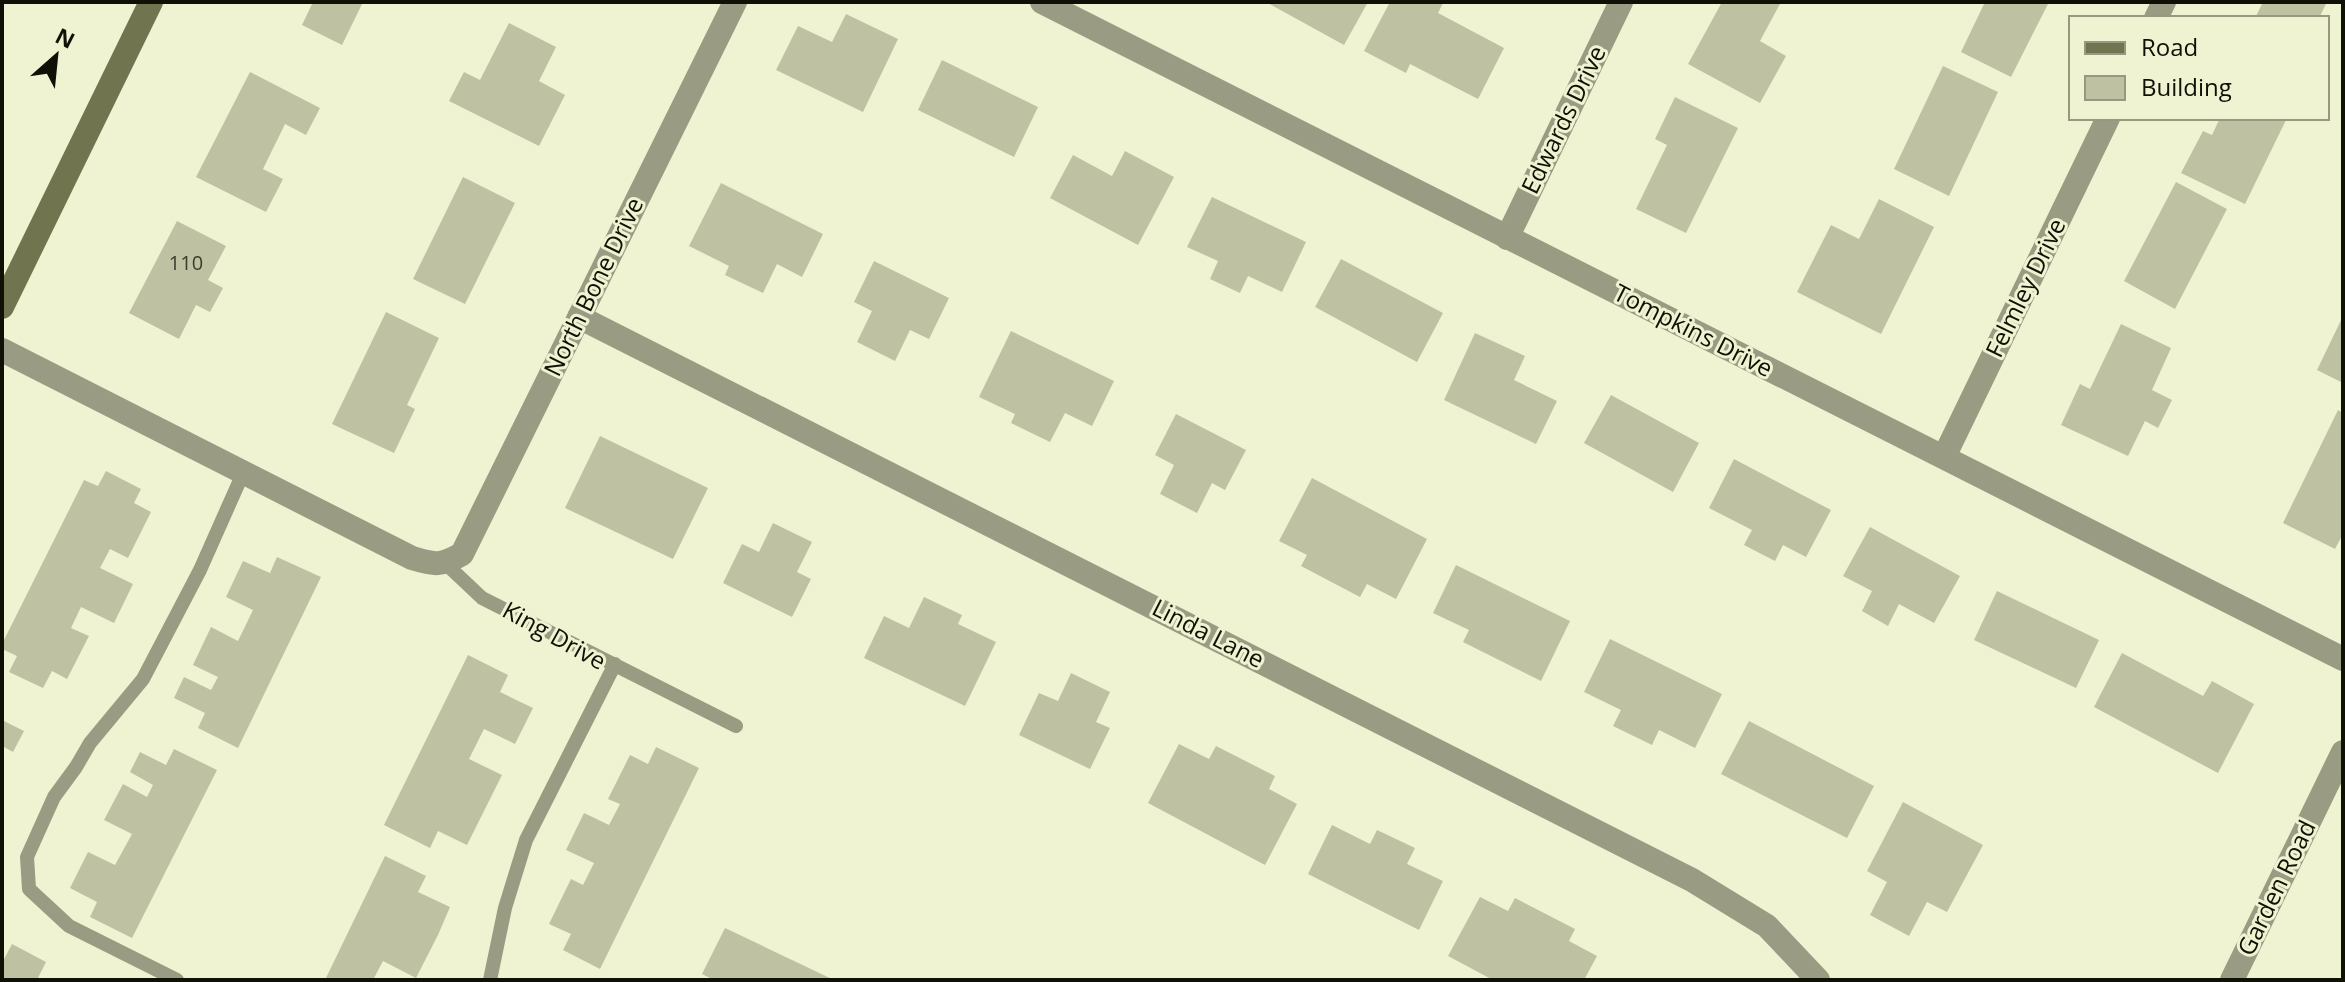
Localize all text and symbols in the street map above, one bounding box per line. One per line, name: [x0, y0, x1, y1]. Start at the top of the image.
north arrow: [16, 16, 96, 96]
legend: [2069, 16, 2329, 120]
text: N: [51, 20, 80, 55]
text: Road: [2141, 30, 2198, 63]
street label: Edwards Drive: [1513, 40, 1613, 199]
text: Building: [2141, 70, 2232, 103]
street label: North Bone Drive: [535, 191, 650, 381]
street label: Felmley Drive: [1977, 212, 2073, 362]
house number: 110: [169, 249, 203, 276]
street label: Tompkins Drive: [1609, 275, 1779, 384]
street label: Linda Lane: [1147, 590, 1270, 675]
street label: King Drive: [497, 593, 612, 677]
street label: Garden Road: [2229, 814, 2323, 961]

